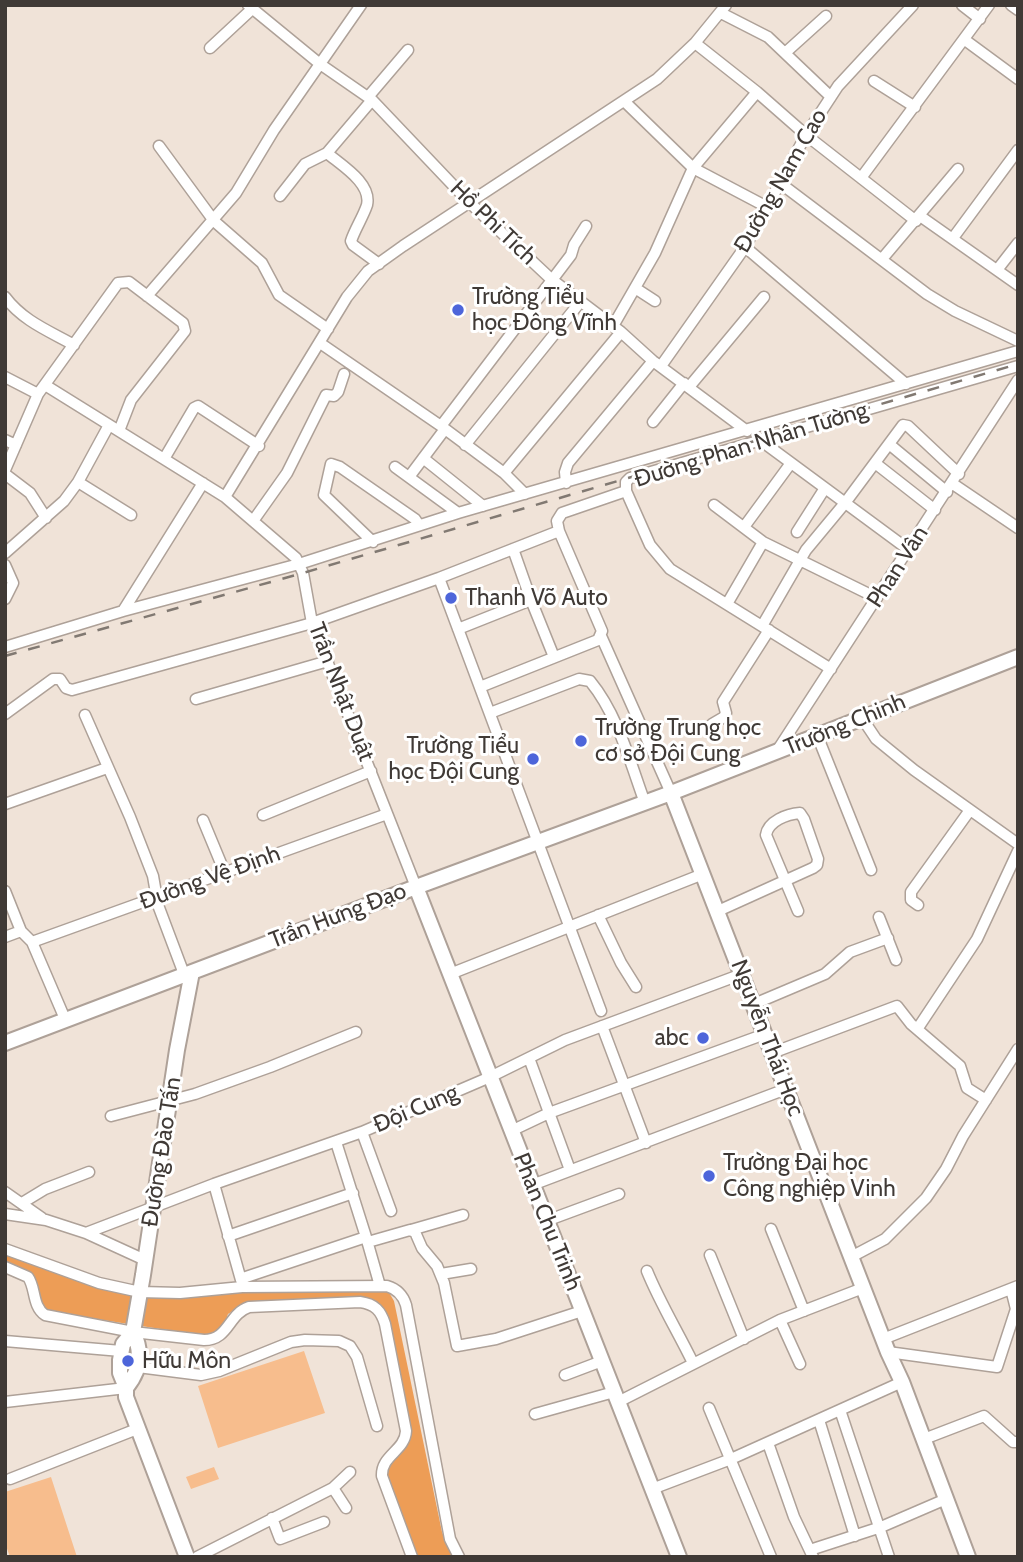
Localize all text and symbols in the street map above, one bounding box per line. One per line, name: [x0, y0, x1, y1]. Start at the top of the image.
street label: Đường Nam Cao: [729, 104, 833, 258]
street label: Hồ Phi Tích: [444, 175, 542, 271]
place label: Trường Tiểu học Đông Vĩnh: [472, 283, 617, 337]
marker: Trường Tiểu học Đông Vĩnh: [450, 302, 466, 318]
street label: Đường Phan Nhân Tường: [631, 396, 871, 494]
street label: Phan Vân: [861, 521, 935, 613]
place label: Thanh Võ Auto: [465, 584, 608, 612]
marker: Thanh Võ Auto: [443, 590, 459, 606]
street label: Trần Nhật Duật: [302, 619, 380, 765]
street label: Trường Chinh: [780, 688, 910, 762]
place label: Trường Trung học cơ sở Đội Cung: [595, 714, 761, 768]
place label: Trường Tiểu học Đội Cung: [389, 732, 519, 786]
marker: Trường Trung học cơ sở Đội Cung: [573, 733, 589, 749]
marker: Trường Tiểu học Đội Cung: [525, 751, 541, 767]
street label: Đường Vệ Định: [136, 840, 284, 916]
street label: Trần Hưng Đạo: [266, 877, 410, 955]
street label: Nguyễn Thái Học: [725, 956, 809, 1120]
place label: abc: [655, 1024, 689, 1052]
marker: abc: [695, 1030, 711, 1046]
street label: Đường Đào Tấn: [137, 1075, 187, 1229]
street label: Đội Cung: [369, 1079, 463, 1139]
street label: Phan Chu Trinh: [507, 1149, 587, 1295]
place label: Trường Đại học Công nghiệp Vinh: [723, 1149, 896, 1203]
marker: Trường Đại học Công nghiệp Vinh: [701, 1168, 717, 1184]
place label: Hữu Môn: [142, 1347, 231, 1375]
marker: Hữu Môn: [120, 1353, 136, 1369]

